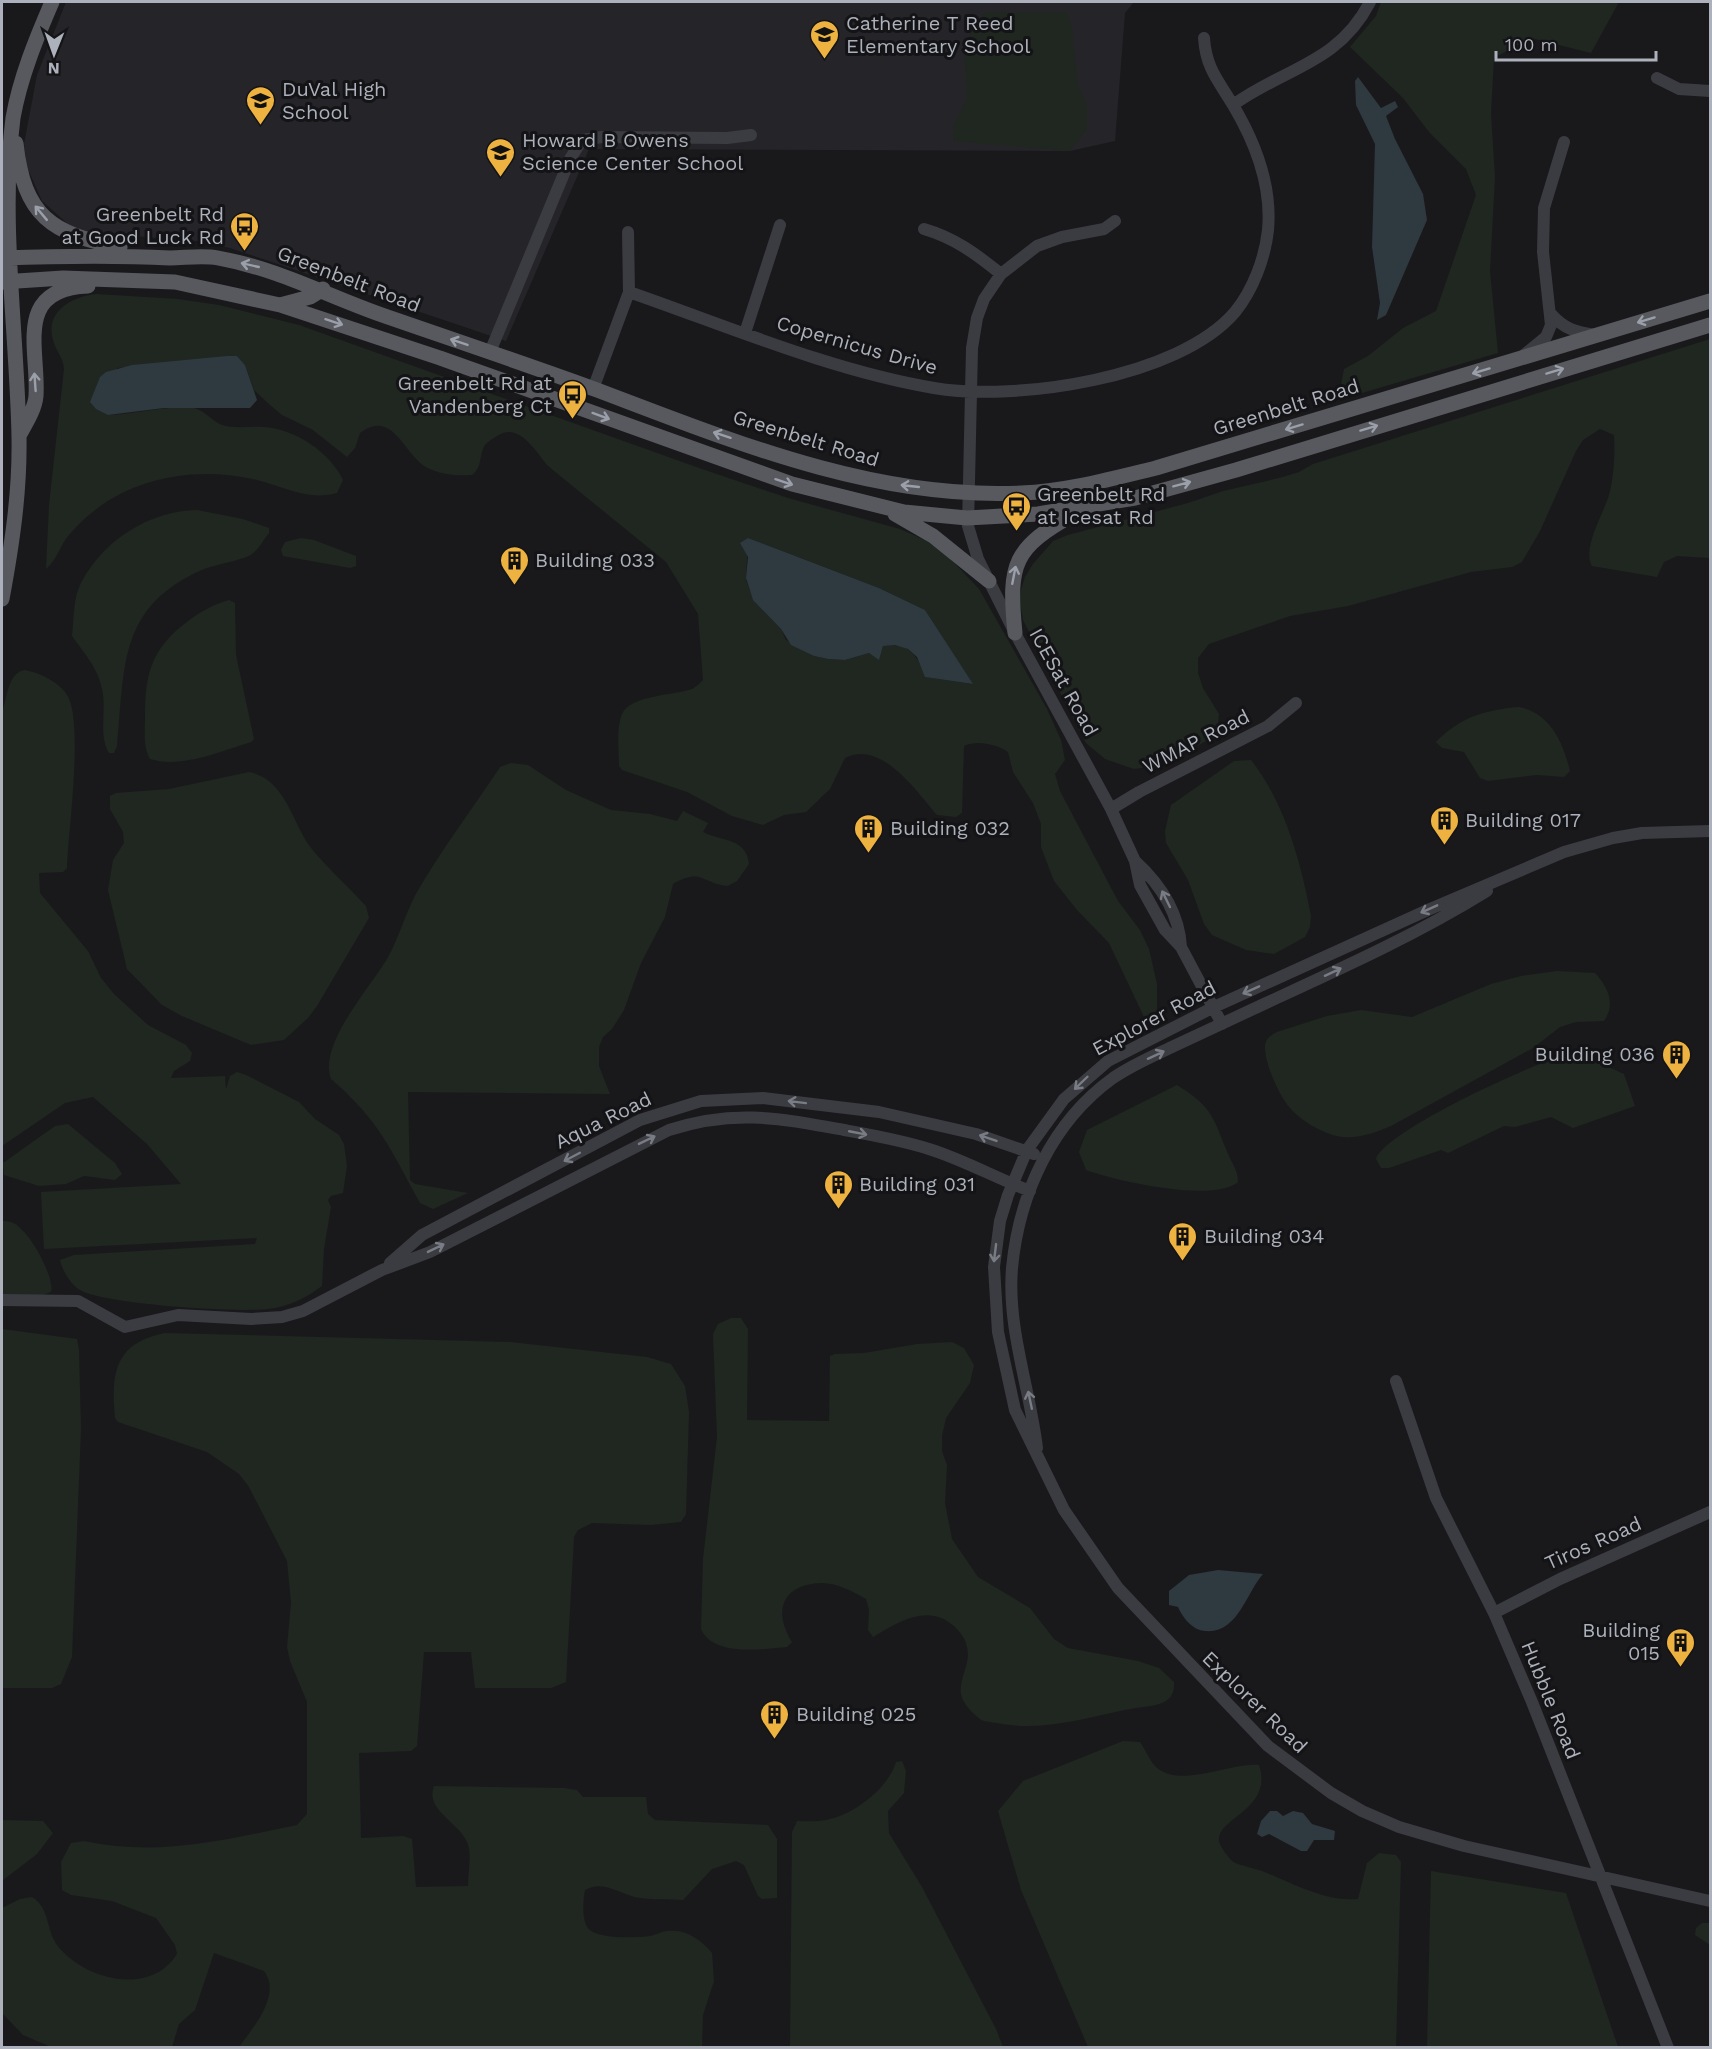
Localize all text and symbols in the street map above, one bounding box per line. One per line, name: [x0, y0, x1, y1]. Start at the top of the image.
place label: Catherine T Reed Elementary School: [846, 11, 1030, 58]
school or university icon: Catherine T Reed Elementary School: [809, 18, 841, 60]
north arrow: [24, 24, 84, 84]
scale bar: [1496, 24, 1656, 62]
text: 100 m: [1505, 34, 1558, 55]
text: N: [48, 59, 60, 78]
place label: DuVal High School: [282, 77, 386, 124]
school or university icon: DuVal High School: [245, 84, 277, 126]
place label: Howard B Owens Science Center School: [522, 128, 743, 175]
school or university icon: Howard B Owens Science Center School: [485, 136, 517, 178]
place label: Greenbelt Rd at Good Luck Rd: [62, 202, 224, 249]
one-way arrow: [35, 205, 48, 221]
bus stop icon: Greenbelt Rd at Good Luck Rd: [229, 210, 261, 252]
street label: Greenbelt Road: [274, 241, 424, 317]
one-way arrow: [240, 259, 259, 271]
street label: Copernicus Drive: [774, 311, 940, 379]
one-way arrow: [1637, 315, 1656, 326]
one-way arrow: [324, 318, 343, 329]
one-way arrow: [450, 335, 469, 346]
one-way arrow: [1545, 365, 1564, 376]
one-way arrow: [1472, 366, 1491, 377]
place label: Greenbelt Rd at Vandenberg Ct: [398, 371, 553, 418]
one-way arrow: [29, 373, 40, 393]
street label: Greenbelt Road: [1210, 373, 1362, 441]
bus stop icon: Greenbelt Rd at Vandenberg Ct: [557, 378, 589, 420]
street label: Greenbelt Road: [730, 404, 882, 472]
one-way arrow: [591, 411, 610, 422]
one-way arrow: [1285, 422, 1304, 433]
one-way arrow: [1359, 422, 1378, 433]
one-way arrow: [713, 429, 732, 440]
one-way arrow: [774, 477, 793, 488]
one-way arrow: [1172, 478, 1191, 490]
one-way arrow: [900, 481, 920, 492]
place label: Greenbelt Rd at Icesat Rd: [1037, 482, 1165, 529]
bus stop icon: Greenbelt Rd at Icesat Rd: [1000, 490, 1032, 532]
building icon: Building 033: [498, 544, 530, 586]
place label: Building 033: [535, 548, 655, 572]
one-way arrow: [1009, 566, 1020, 585]
street label: ICESat Road: [1024, 624, 1104, 740]
street label: WMAP Road: [1138, 704, 1254, 778]
building icon: Building 017: [1428, 804, 1460, 846]
place label: Building 017: [1465, 808, 1581, 832]
building icon: Building 032: [853, 812, 885, 854]
place label: Building 032: [890, 816, 1010, 840]
one-way arrow: [1160, 891, 1172, 909]
one-way arrow: [1420, 904, 1439, 915]
one-way arrow: [1323, 966, 1341, 978]
street label: Explorer Road: [1088, 975, 1220, 1061]
one-way arrow: [1243, 984, 1261, 996]
building icon: Building 036: [1660, 1038, 1692, 1080]
place label: Building 036: [1535, 1042, 1655, 1066]
one-way arrow: [1147, 1048, 1165, 1060]
one-way arrow: [1074, 1075, 1089, 1089]
street label: Aqua Road: [551, 1086, 655, 1154]
one-way arrow: [787, 1096, 807, 1107]
one-way arrow: [847, 1128, 867, 1139]
one-way arrow: [979, 1131, 998, 1142]
one-way arrow: [638, 1134, 656, 1146]
one-way arrow: [564, 1151, 581, 1163]
building icon: Building 031: [822, 1168, 854, 1210]
place label: Building 031: [859, 1172, 975, 1196]
building icon: Building 034: [1167, 1220, 1199, 1262]
place label: Building 034: [1204, 1224, 1324, 1248]
one-way arrow: [427, 1242, 444, 1254]
one-way arrow: [990, 1242, 1001, 1262]
one-way arrow: [1024, 1391, 1036, 1410]
street label: Tiros Road: [1541, 1511, 1645, 1575]
place label: Building 015: [1582, 1618, 1660, 1665]
building icon: Building 015: [1665, 1626, 1697, 1668]
street label: Hubble Road: [1516, 1637, 1586, 1763]
street label: Explorer Road: [1197, 1646, 1313, 1758]
building icon: Building 025: [759, 1698, 791, 1740]
place label: Building 025: [796, 1702, 916, 1726]

